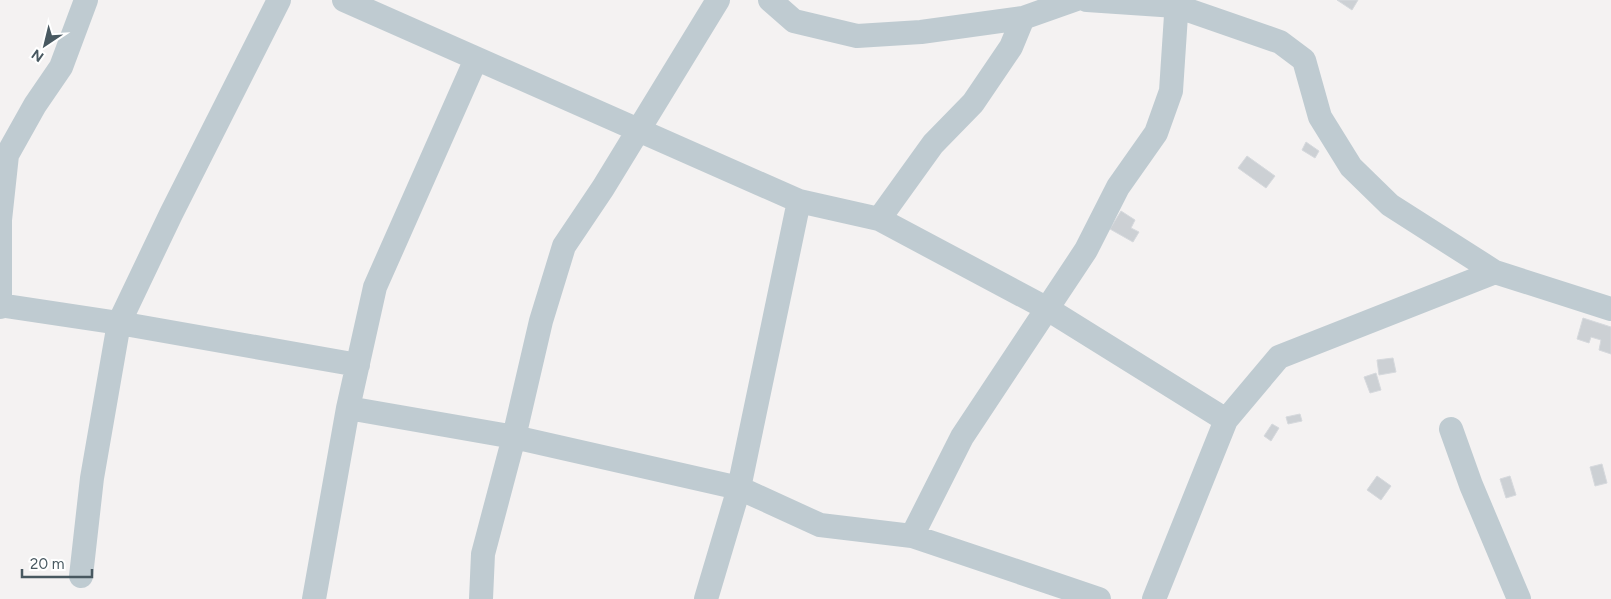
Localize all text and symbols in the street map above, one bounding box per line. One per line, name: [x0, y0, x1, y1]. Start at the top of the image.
north arrow: [20, 20, 70, 70]
text: N: [29, 45, 47, 65]
scale bar: [22, 546, 92, 578]
text: 20 m: [30, 555, 64, 573]

